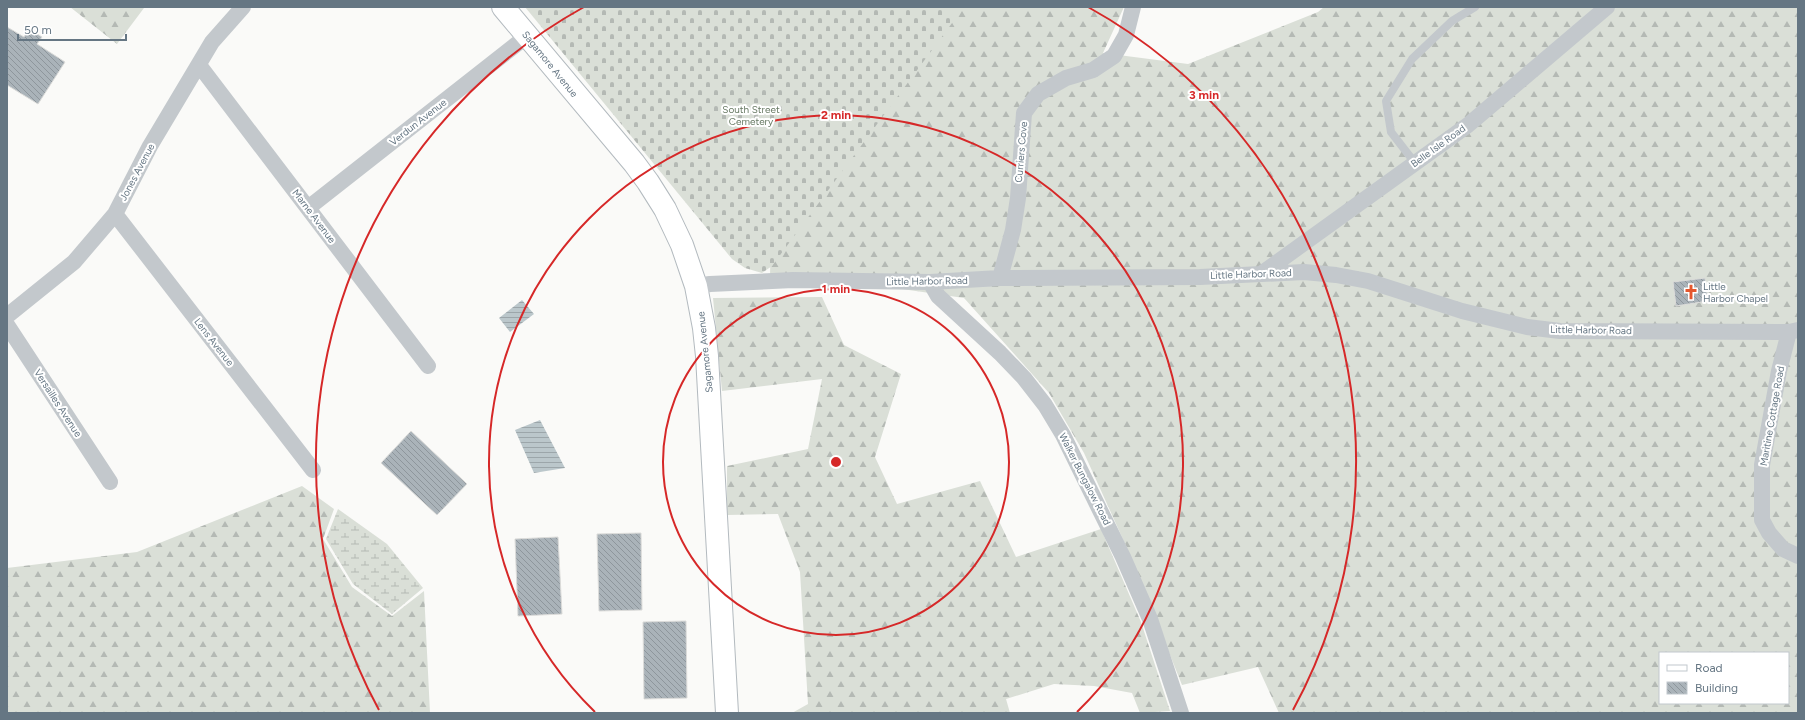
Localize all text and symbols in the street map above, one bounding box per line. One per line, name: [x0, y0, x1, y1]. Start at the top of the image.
scale bar: [18, 16, 126, 42]
text: 50 m: [24, 23, 52, 37]
street label: Sagamore Avenue: [519, 28, 581, 100]
text: 3 min: [1189, 88, 1219, 102]
street label: Verdun Avenue: [387, 95, 449, 148]
park label: South Street Cemetery: [722, 103, 780, 128]
text: 2 min: [821, 108, 851, 122]
street label: Curriers Cove: [1012, 120, 1030, 183]
street label: Belle Isle Road: [1408, 122, 1468, 170]
street label: Jones Avenue: [116, 141, 158, 203]
street label: Marne Avenue: [289, 186, 339, 246]
street label: Little Harbor Road: [1210, 266, 1292, 282]
street label: Little Harbor Road: [886, 274, 968, 288]
place label: Little Harbor Chapel: [1703, 280, 1768, 305]
text: 1 min: [822, 282, 850, 296]
church icon: Little Harbor Chapel: [1682, 283, 1700, 301]
street label: Sagamore Avenue: [694, 310, 716, 393]
street label: Lens Avenue: [191, 315, 237, 369]
street label: Little Harbor Road: [1550, 323, 1632, 337]
street label: Maritine Cottage Road: [1757, 365, 1787, 467]
street label: Versailles Avenue: [31, 367, 85, 440]
street label: Walker Bungalow Road: [1056, 431, 1114, 528]
centre of rings: [829, 455, 843, 469]
legend: [1659, 652, 1789, 704]
text: Road: [1695, 661, 1723, 675]
text: Building: [1695, 681, 1738, 695]

